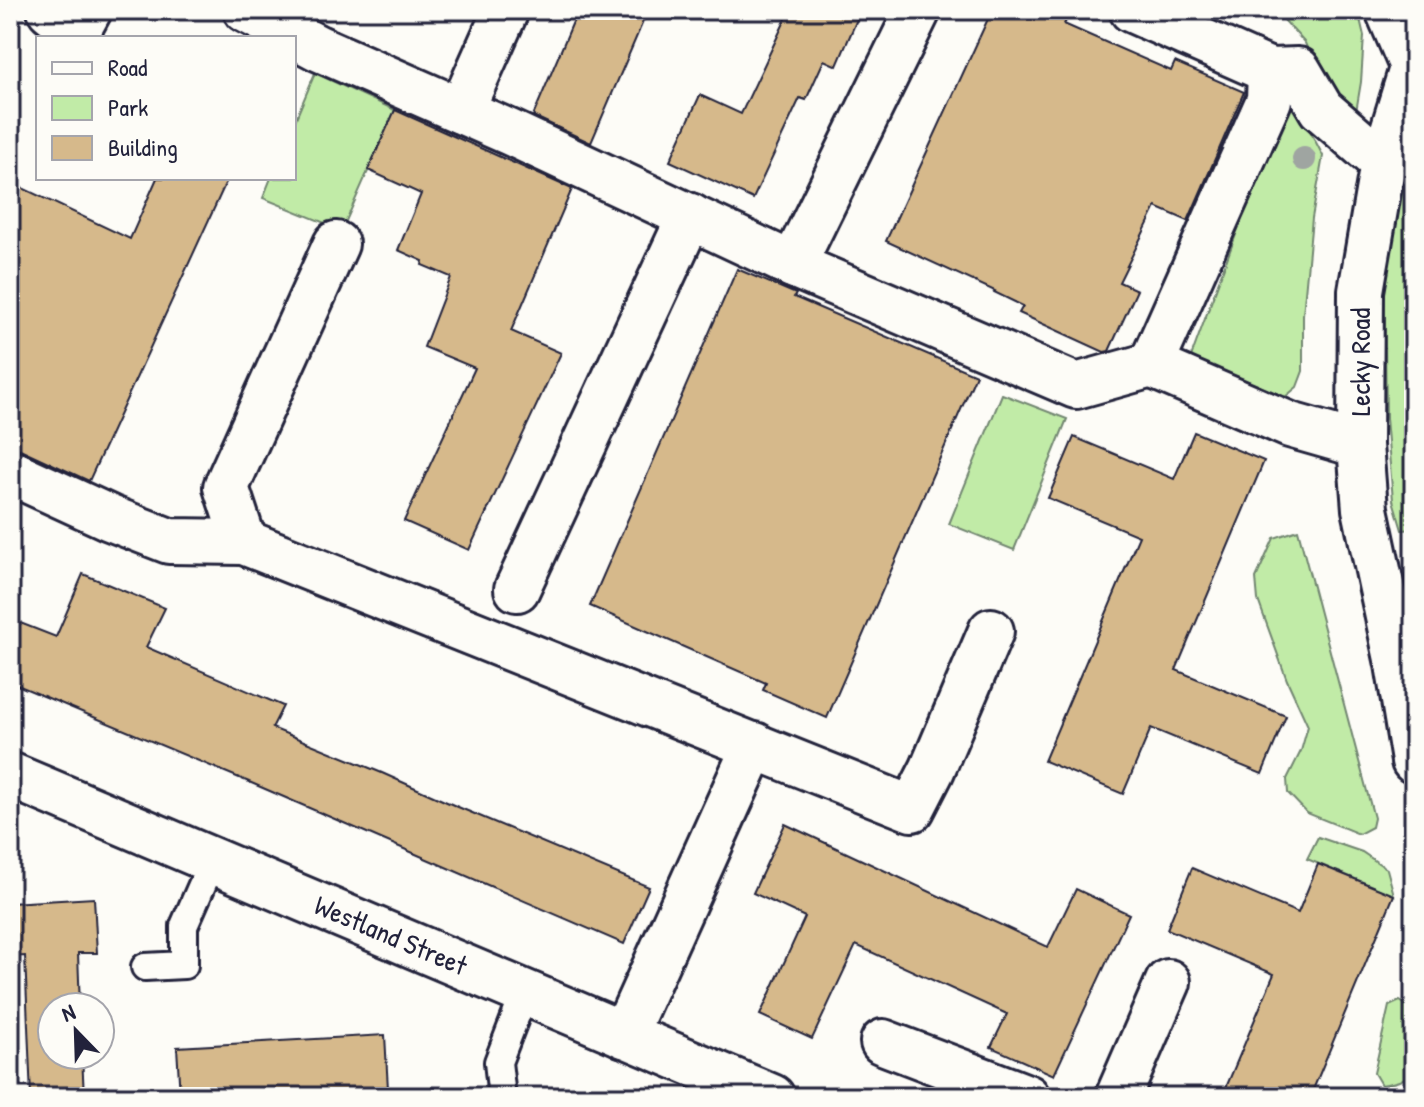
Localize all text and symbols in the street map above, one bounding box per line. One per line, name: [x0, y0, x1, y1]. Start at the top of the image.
legend: [36, 36, 296, 180]
text: Road: [108, 51, 147, 83]
text: Park: [108, 91, 148, 123]
text: Building: [108, 131, 178, 163]
street label: Lecky Road: [1341, 308, 1379, 416]
street label: Westland Street: [309, 886, 474, 984]
north arrow: [36, 991, 116, 1071]
text: N: [57, 996, 80, 1029]

